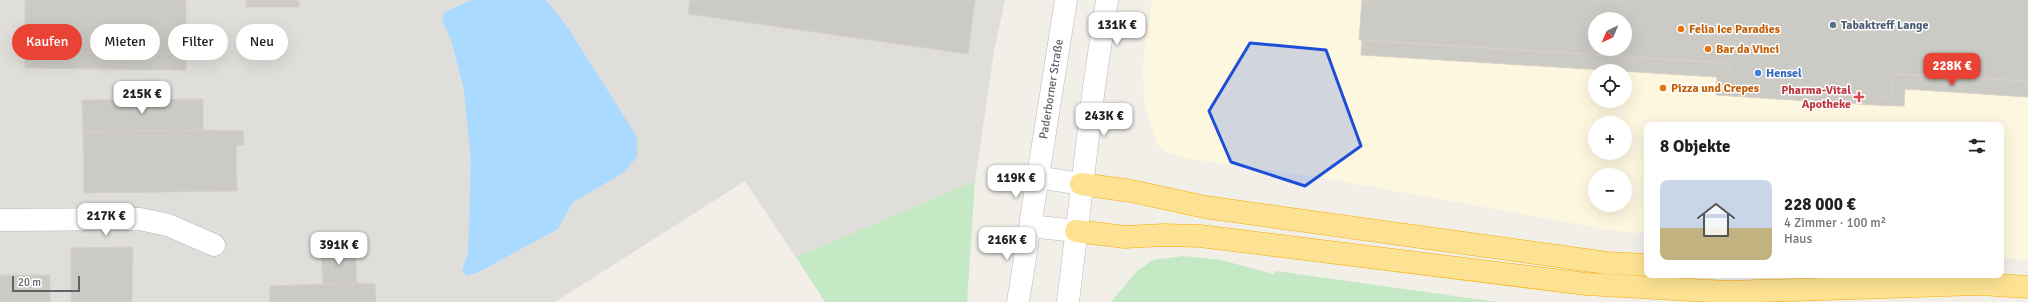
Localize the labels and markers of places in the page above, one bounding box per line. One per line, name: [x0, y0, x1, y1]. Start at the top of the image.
pin: 131K €: [1084, 12, 1150, 46]
place label: Tabaktreff Lange: [1841, 18, 1928, 33]
marker: Tabaktreff Lange: [1828, 20, 1838, 30]
place label: Felia Ice Paradies: [1689, 22, 1781, 37]
marker: Felia Ice Paradies: [1676, 24, 1686, 34]
place label: Bar da Vinci: [1716, 42, 1779, 57]
marker: Bar da Vinci: [1703, 44, 1713, 54]
pin: 228K €: [1919, 53, 1985, 87]
place label: Hensel: [1766, 66, 1802, 81]
marker: Hensel: [1753, 68, 1763, 78]
pin: 215K €: [109, 81, 175, 115]
place label: Pizza und Crepes: [1671, 81, 1760, 96]
marker: Pizza und Crepes: [1658, 83, 1668, 93]
place label: Pharma-Vital Apotheke: [1781, 83, 1851, 112]
marker: Pharma-Vital Apotheke: [1854, 92, 1864, 102]
pin: 243K €: [1071, 103, 1137, 137]
pin: 119K €: [983, 165, 1049, 199]
pin: 217K €: [73, 203, 139, 237]
pin: 216K €: [974, 227, 1040, 261]
pin: 391K €: [306, 232, 372, 266]

